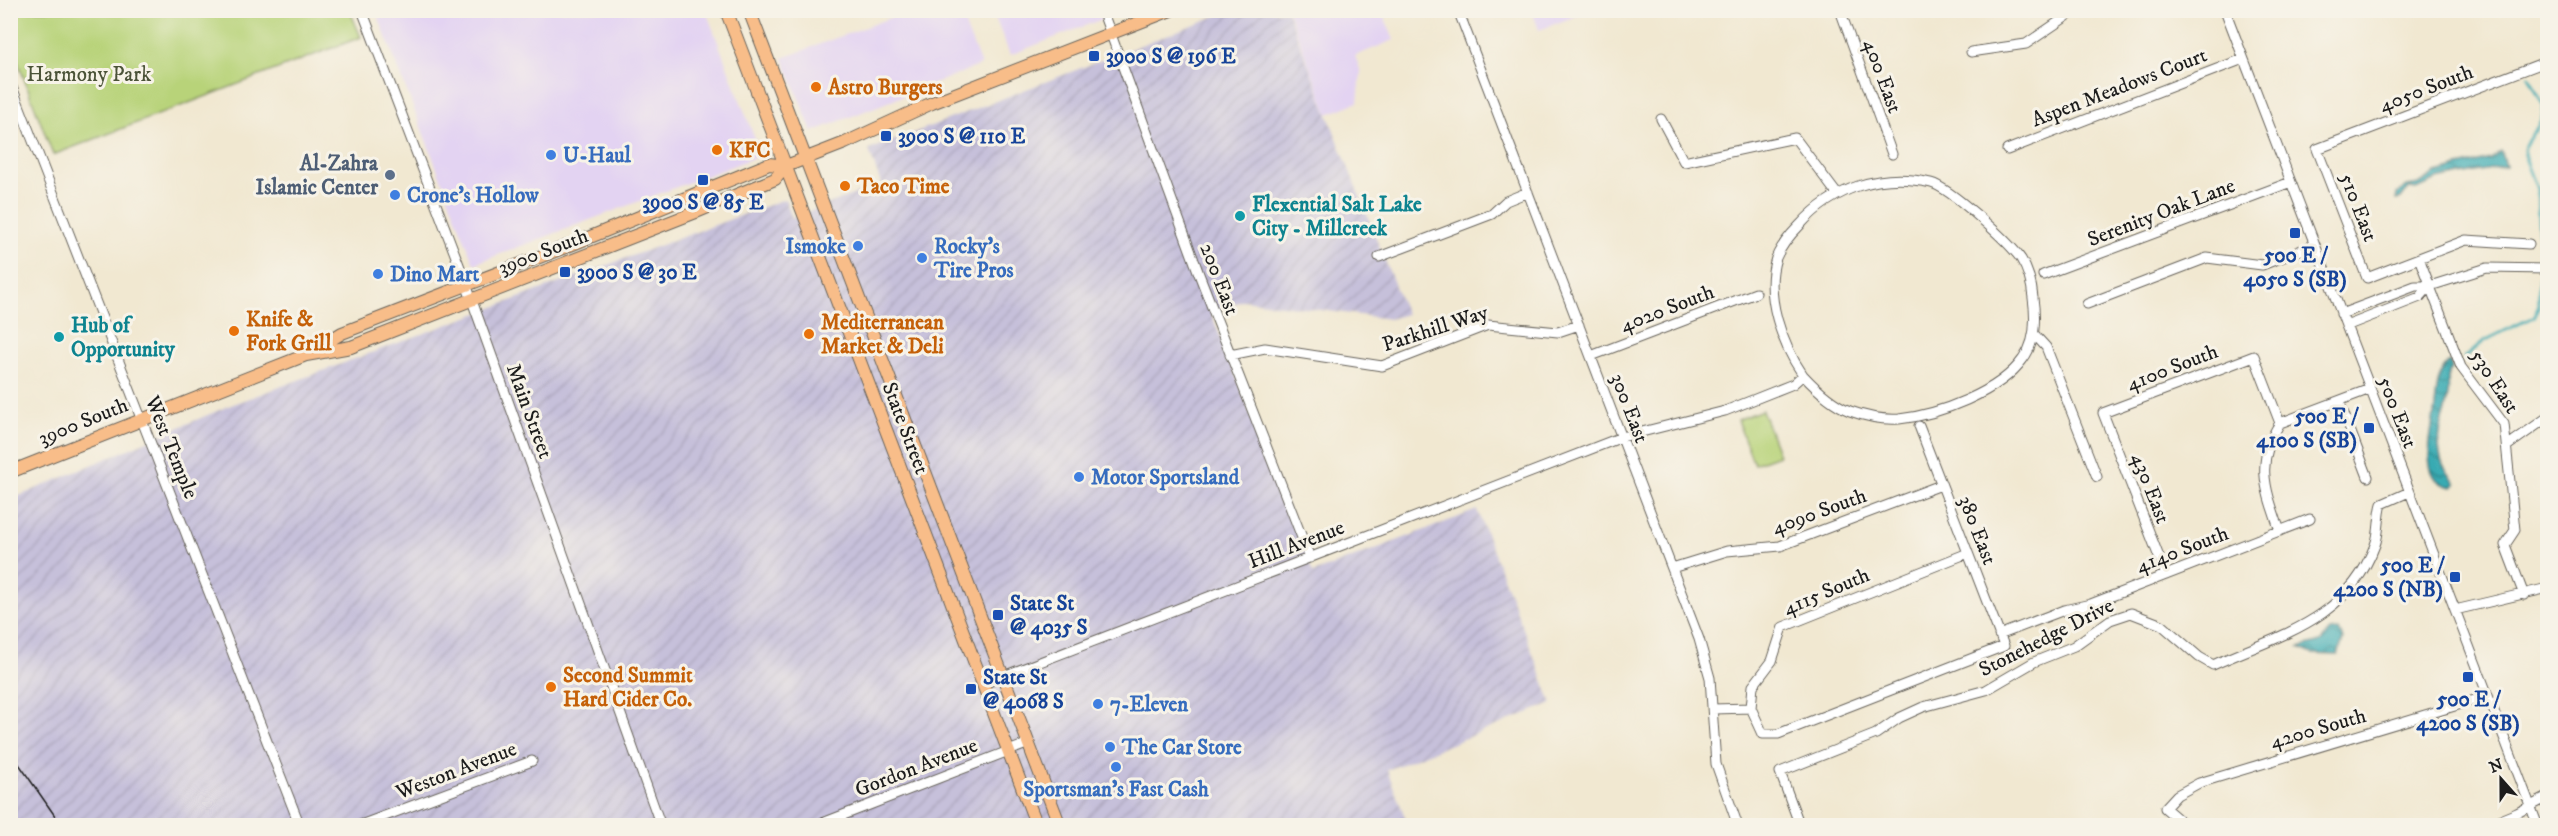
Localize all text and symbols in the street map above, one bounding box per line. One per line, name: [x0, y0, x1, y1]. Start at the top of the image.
street label: 400 East: [1857, 36, 1907, 117]
street label: Aspen Meadows Court: [2028, 42, 2211, 133]
place label: 3900 S @ 196 E: [1106, 44, 1236, 70]
marker: 3900 S @ 196 E: [1087, 49, 1101, 63]
street label: 4050 South: [2376, 59, 2477, 119]
park label: Harmony Park: [27, 62, 152, 88]
place label: Astro Burgers: [827, 75, 943, 101]
marker: Astro Burgers: [809, 80, 823, 94]
place label: 3900 S @ 110 E: [898, 124, 1026, 150]
marker: 3900 S @ 110 E: [879, 129, 893, 143]
place label: KFC: [729, 138, 771, 164]
place label: U-Haul: [563, 143, 631, 169]
marker: KFC: [710, 143, 724, 157]
marker: U-Haul: [544, 148, 558, 162]
place label: Al-Zahra Islamic Center: [256, 151, 379, 201]
marker: Al-Zahra Islamic Center: [383, 168, 397, 182]
street label: 510 East: [2333, 169, 2383, 246]
marker: 3900 S @ 85 E: [696, 173, 710, 187]
street label: Serenity Oak Lane: [2084, 173, 2239, 253]
place label: Taco Time: [856, 174, 950, 200]
marker: Taco Time: [838, 179, 852, 193]
place label: Crone's Hollow: [407, 183, 539, 209]
marker: Crone's Hollow: [388, 188, 402, 202]
place label: 3900 S @ 85 E: [642, 190, 764, 216]
place label: Flexential Salt Lake City - Millcreek: [1252, 192, 1422, 242]
marker: Flexential Salt Lake City - Millcreek: [1233, 209, 1247, 223]
street label: 3900 South: [495, 223, 592, 281]
marker: 500 E / 4050 S (SB): [2288, 226, 2302, 240]
place label: Ismoke: [786, 234, 846, 260]
place label: Rocky's Tire Pros: [933, 234, 1013, 284]
marker: Ismoke: [851, 239, 865, 253]
street label: 200 East: [1193, 240, 1245, 319]
place label: 500 E / 4050 S (SB): [2243, 243, 2347, 293]
marker: Rocky's Tire Pros: [915, 251, 929, 265]
place label: 3900 S @ 30 E: [577, 260, 697, 286]
place label: Dino Mart: [390, 262, 480, 288]
marker: 3900 S @ 30 E: [558, 265, 572, 279]
marker: Dino Mart: [371, 267, 385, 281]
street label: 4020 South: [1617, 279, 1718, 339]
street label: Parkhill Way: [1379, 299, 1492, 358]
place label: Knife & Fork Grill: [246, 307, 332, 357]
place label: Mediterranean Market & Deli: [821, 310, 945, 360]
place label: Hub of Opportunity: [71, 313, 176, 363]
marker: Knife & Fork Grill: [227, 324, 241, 338]
marker: Mediterranean Market & Deli: [802, 327, 816, 341]
marker: Hub of Opportunity: [52, 330, 66, 344]
street label: 4100 South: [2123, 339, 2222, 397]
street label: 530 East: [2464, 344, 2525, 419]
street label: Main Street: [500, 361, 558, 462]
street label: 300 East: [1604, 370, 1654, 447]
street label: 500 East: [2371, 373, 2423, 452]
street label: State Street: [876, 379, 935, 478]
street label: West Temple: [138, 391, 204, 503]
street label: 3900 South: [35, 392, 132, 452]
place label: 500 E / 4100 S (SB): [2256, 404, 2359, 454]
marker: 500 E / 4100 S (SB): [2362, 421, 2376, 435]
street label: 430 East: [2125, 449, 2175, 527]
place label: Motor Sportsland: [1091, 465, 1240, 491]
marker: Motor Sportsland: [1072, 470, 1086, 484]
street label: 4090 South: [1768, 483, 1870, 541]
street label: 380 East: [1952, 492, 2002, 569]
street label: Hill Avenue: [1245, 515, 1348, 575]
street label: 4140 South: [2133, 520, 2232, 579]
place label: 500 E / 4200 S (NB): [2333, 553, 2445, 603]
street label: 4115 South: [1779, 562, 1874, 622]
marker: 500 E / 4200 S (NB): [2448, 570, 2462, 584]
place label: State St @ 4035 S: [1010, 591, 1088, 641]
street label: Stonehedge Drive: [1975, 593, 2118, 683]
marker: State St @ 4035 S: [991, 608, 1005, 622]
place label: Second Summit Hard Cider Co.: [563, 663, 693, 713]
place label: State St @ 4068 S: [983, 665, 1064, 715]
marker: 500 E / 4200 S (SB): [2461, 670, 2475, 684]
marker: Second Summit Hard Cider Co.: [544, 680, 558, 694]
marker: State St @ 4068 S: [964, 682, 978, 696]
place label: 500 E / 4200 S (SB): [2416, 687, 2520, 737]
place label: 7-Eleven: [1110, 692, 1189, 718]
marker: 7-Eleven: [1091, 697, 1105, 711]
street label: 4200 South: [2267, 703, 2369, 755]
street label: Gordon Avenue: [851, 733, 982, 803]
place label: The Car Store: [1121, 735, 1242, 761]
street label: Weston Avenue: [392, 736, 521, 806]
marker: The Car Store: [1103, 740, 1117, 754]
north arrow: [2471, 749, 2531, 809]
text: N: [2486, 754, 2506, 778]
marker: Sportsman's Fast Cash: [1109, 760, 1123, 774]
place label: Sportsman's Fast Cash: [1023, 777, 1210, 803]

